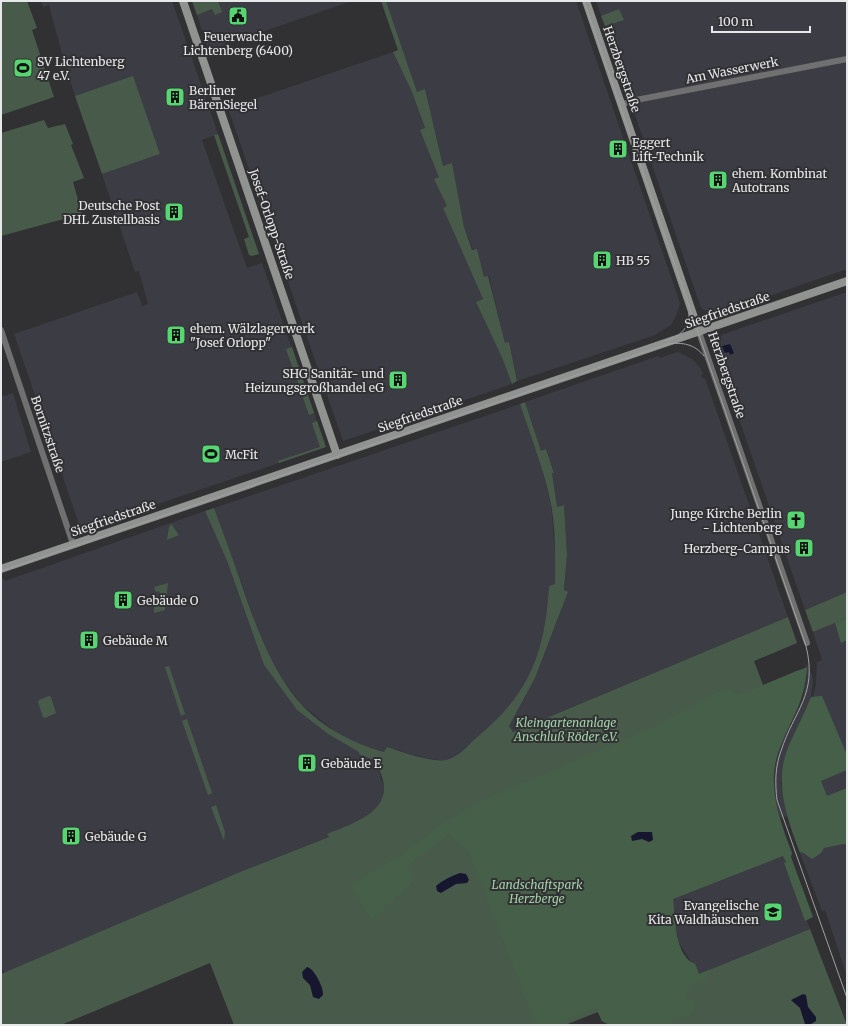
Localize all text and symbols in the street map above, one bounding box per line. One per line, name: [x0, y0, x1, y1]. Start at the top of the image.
public building icon: Feuerwache Lichtenberg (6400): [227, 5, 249, 27]
scale bar: [712, 8, 810, 34]
text: 100 m: [718, 14, 753, 29]
street label: Herzbergstraße: [600, 24, 644, 114]
place label: Feuerwache Lichtenberg (6400): [183, 29, 293, 58]
place label: SV Lichtenberg 47 e.V.: [37, 54, 125, 83]
street label: Am Wasserwerk: [683, 54, 780, 87]
sports icon: SV Lichtenberg 47 e.V.: [12, 57, 34, 79]
place label: Berliner BärenSiegel: [189, 83, 257, 112]
building icon: Berliner BärenSiegel: [164, 86, 186, 108]
place label: Eggert Lift-Technik: [632, 135, 704, 164]
building icon: Eggert Lift-Technik: [607, 138, 629, 160]
street label: Josef-Orlopp-Straße: [246, 166, 298, 281]
place label: ehem. Kombinat Autotrans: [731, 166, 827, 195]
building icon: ehem. Kombinat Autotrans: [707, 169, 729, 191]
place label: Deutsche Post DHL Zustellbasis: [63, 198, 160, 227]
building icon: Deutsche Post DHL Zustellbasis: [163, 201, 185, 223]
building icon: HB 55: [591, 249, 613, 271]
place label: HB 55: [616, 253, 650, 268]
street label: Siegfriedstraße: [683, 288, 771, 332]
place label: ehem. Wälzlagerwerk "Josef Orlopp": [190, 321, 315, 350]
building icon: ehem. Wälzlagerwerk "Josef Orlopp": [165, 324, 187, 346]
street label: Herzbergstraße: [705, 330, 749, 420]
place label: SHG Sanitär- und Heizungsgroßhandel eG: [245, 366, 384, 395]
building icon: SHG Sanitär- und Heizungsgroßhandel eG: [387, 369, 409, 391]
street label: Siegfriedstraße: [376, 392, 464, 436]
street label: Bornitzstraße: [28, 394, 68, 474]
sports icon: McFit: [200, 443, 222, 465]
place label: McFit: [225, 447, 258, 462]
street label: Siegfriedstraße: [69, 496, 157, 540]
place label: Junge Kirche Berlin - Lichtenberg: [670, 506, 783, 535]
church icon: Junge Kirche Berlin - Lichtenberg: [785, 509, 807, 531]
building icon: Herzberg-Campus: [793, 537, 815, 559]
place label: Herzberg-Campus: [684, 541, 790, 556]
building icon: Gebäude O: [112, 589, 134, 611]
place label: Gebäude O: [137, 593, 199, 608]
building icon: Gebäude M: [78, 629, 100, 651]
place label: Gebäude M: [103, 633, 168, 648]
park label: Kleingartenanlage Anschluß Röder e.V.: [513, 715, 618, 744]
building icon: Gebäude E: [296, 752, 318, 774]
place label: Gebäude E: [321, 756, 382, 771]
building icon: Gebäude G: [60, 825, 82, 847]
place label: Gebäude G: [85, 829, 147, 844]
park label: Landschaftspark Herzberge: [491, 877, 583, 906]
place label: Evangelische Kita Waldhäuschen: [648, 898, 759, 927]
school or university icon: Evangelische Kita Waldhäuschen: [762, 901, 784, 923]

